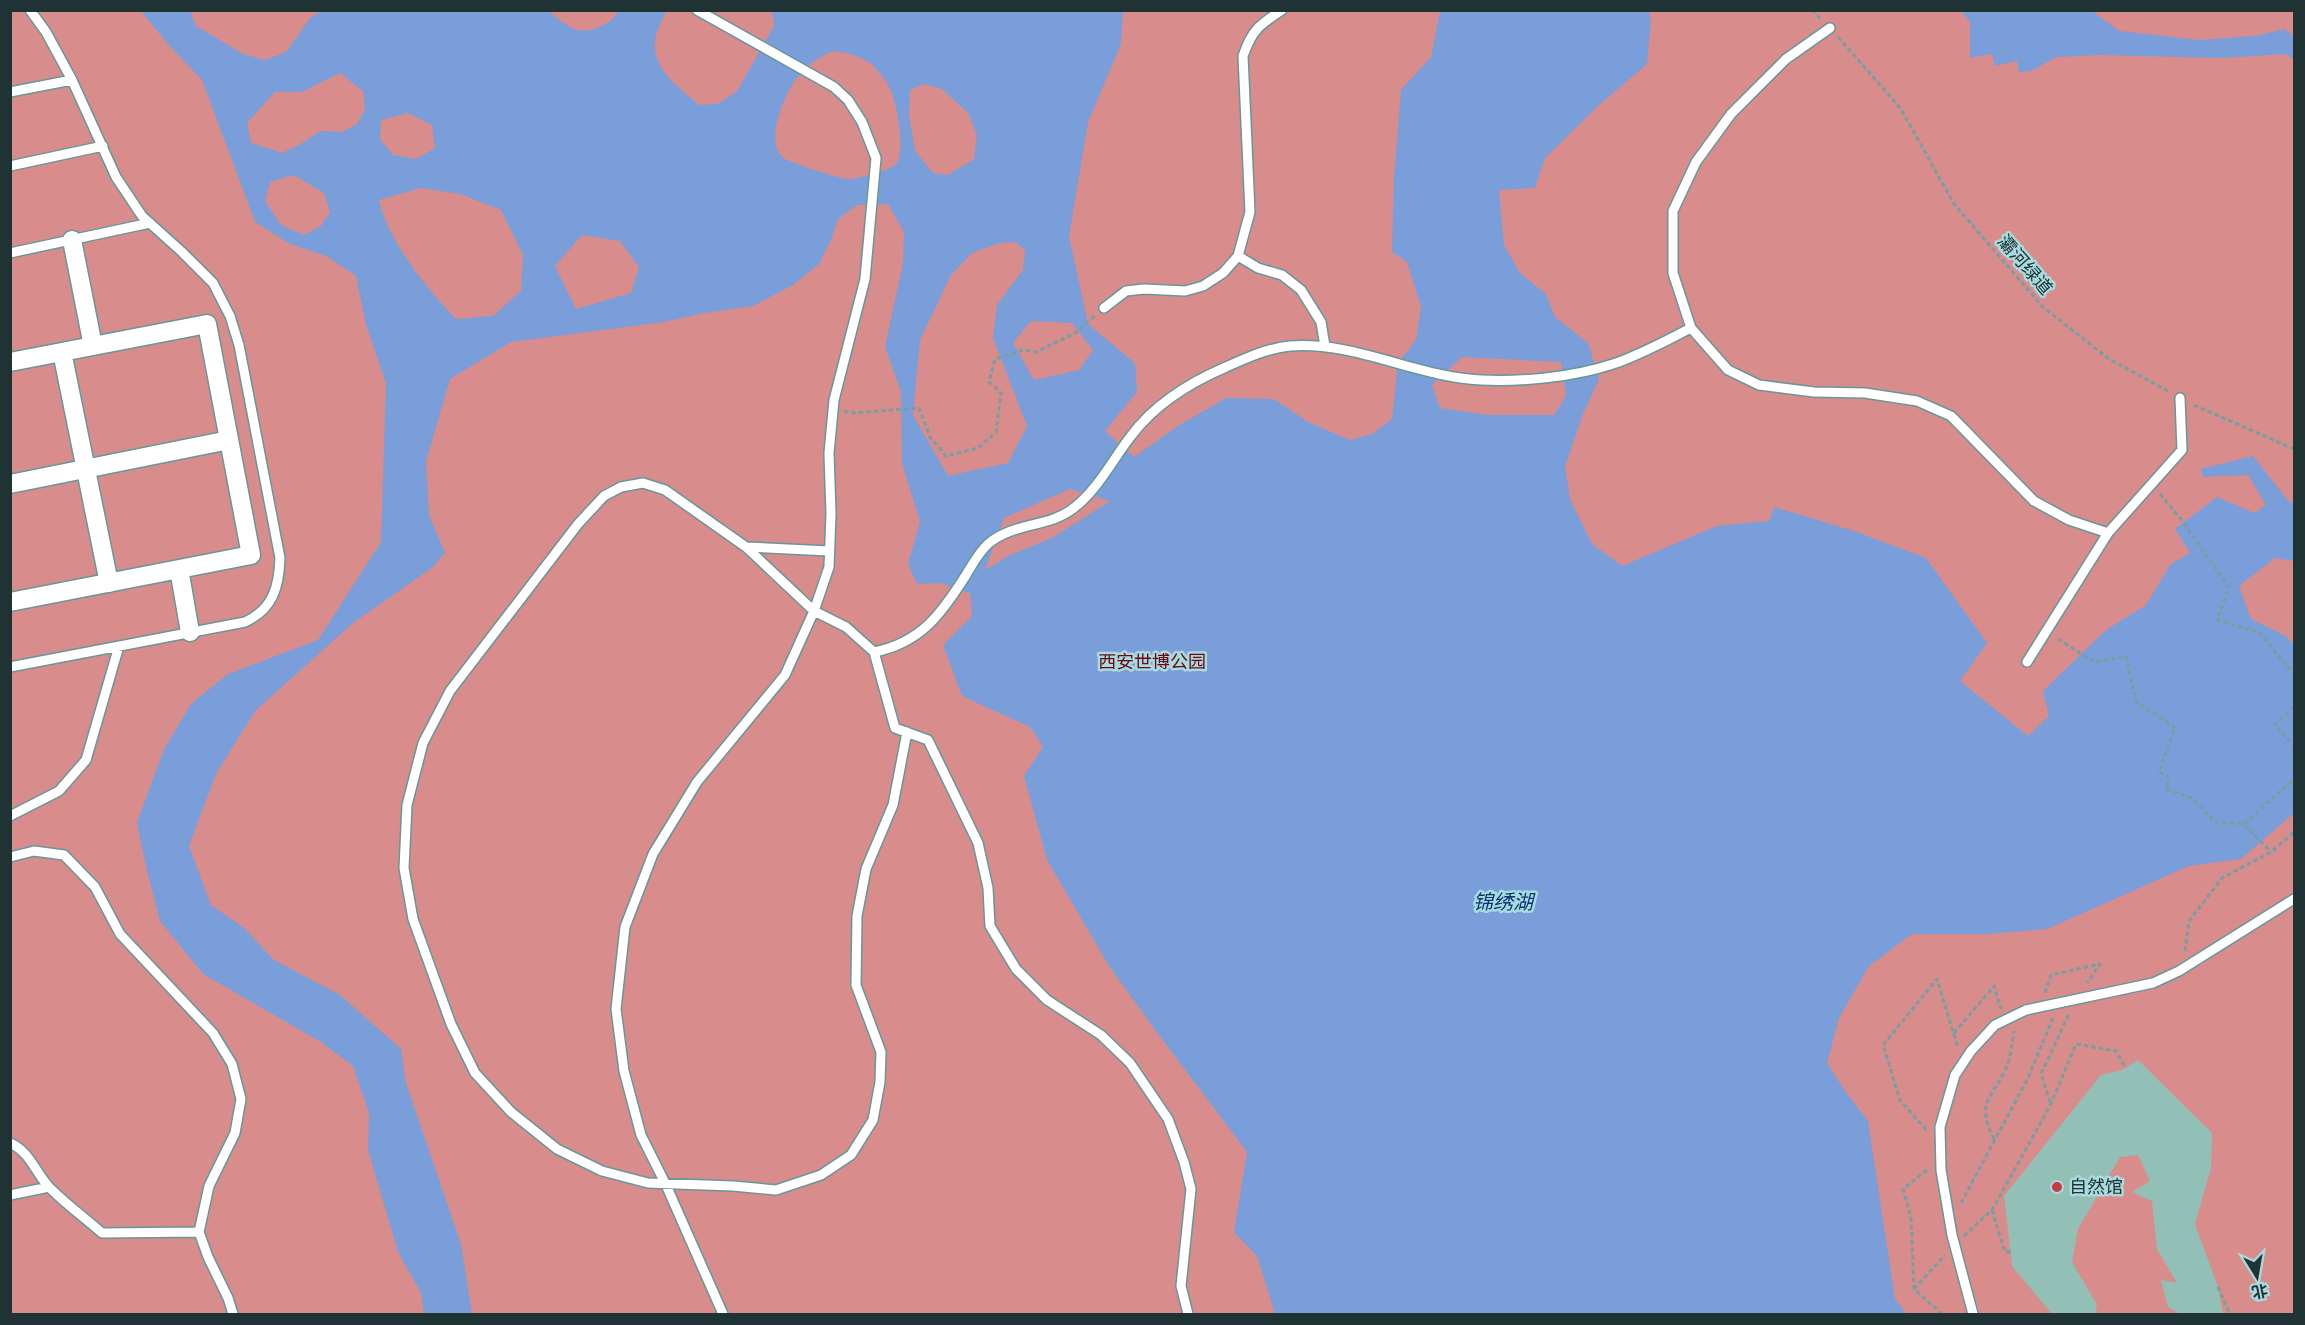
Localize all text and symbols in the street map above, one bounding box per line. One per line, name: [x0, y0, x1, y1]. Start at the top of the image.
street label: 灞河绿道: [1992, 230, 2058, 300]
park label: 西安世博公园: [1098, 650, 1206, 674]
water label: 锦绣湖: [1473, 889, 1536, 915]
place label: 自然馆: [2069, 1175, 2123, 1199]
marker: 自然馆: [2050, 1180, 2064, 1194]
north arrow: [2227, 1247, 2287, 1307]
text: 北: [2250, 1279, 2270, 1303]

